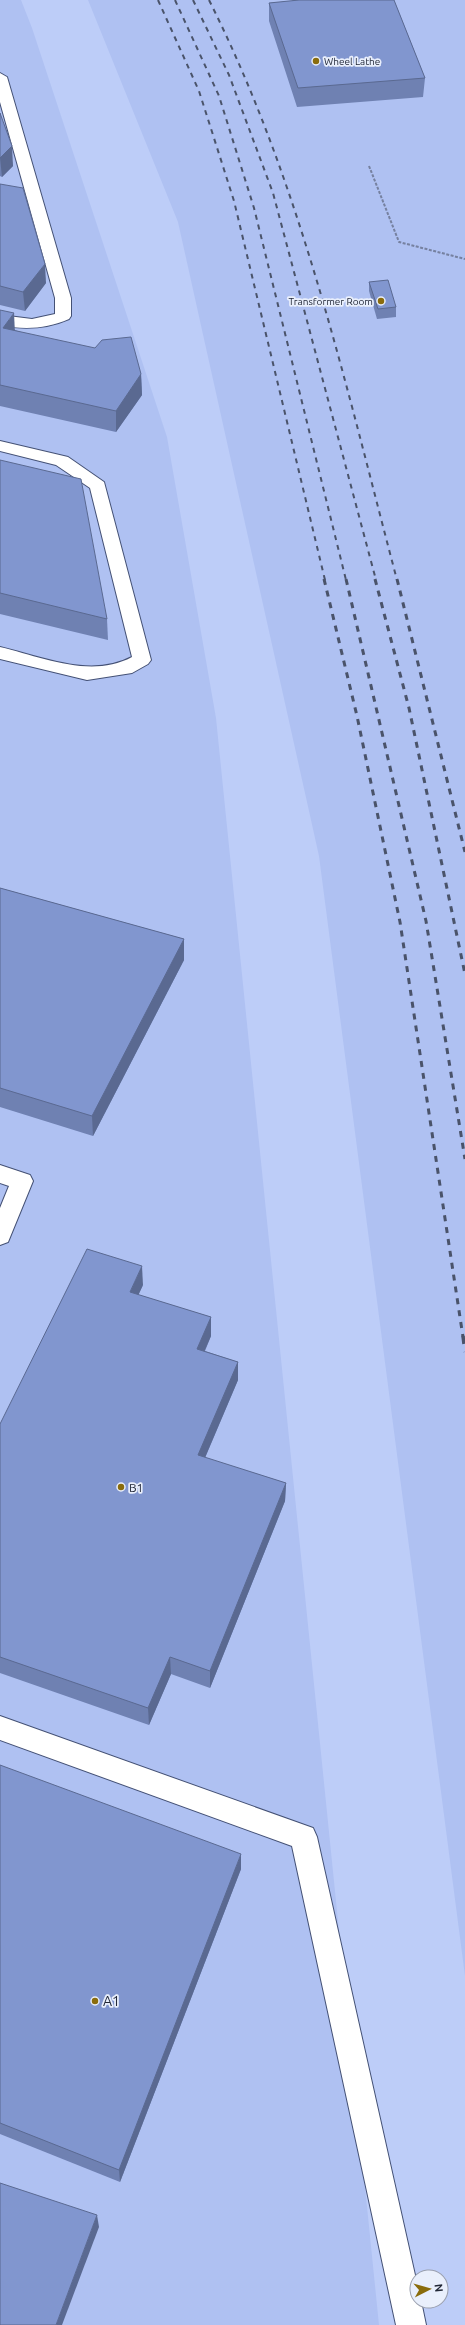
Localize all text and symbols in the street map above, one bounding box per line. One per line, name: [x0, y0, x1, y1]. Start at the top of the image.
marker: Wheel Lathe: [311, 56, 321, 66]
place label: Wheel Lathe: [324, 56, 380, 67]
place label: Transformer Room: [289, 296, 373, 307]
marker: Transformer Room: [376, 296, 386, 306]
place label: B1: [129, 1481, 143, 1494]
marker: B1: [116, 1482, 126, 1492]
place label: A1: [103, 1993, 120, 2009]
marker: A1: [90, 1996, 100, 2006]
north arrow: [409, 2269, 449, 2309]
text: N: [433, 2283, 445, 2293]

